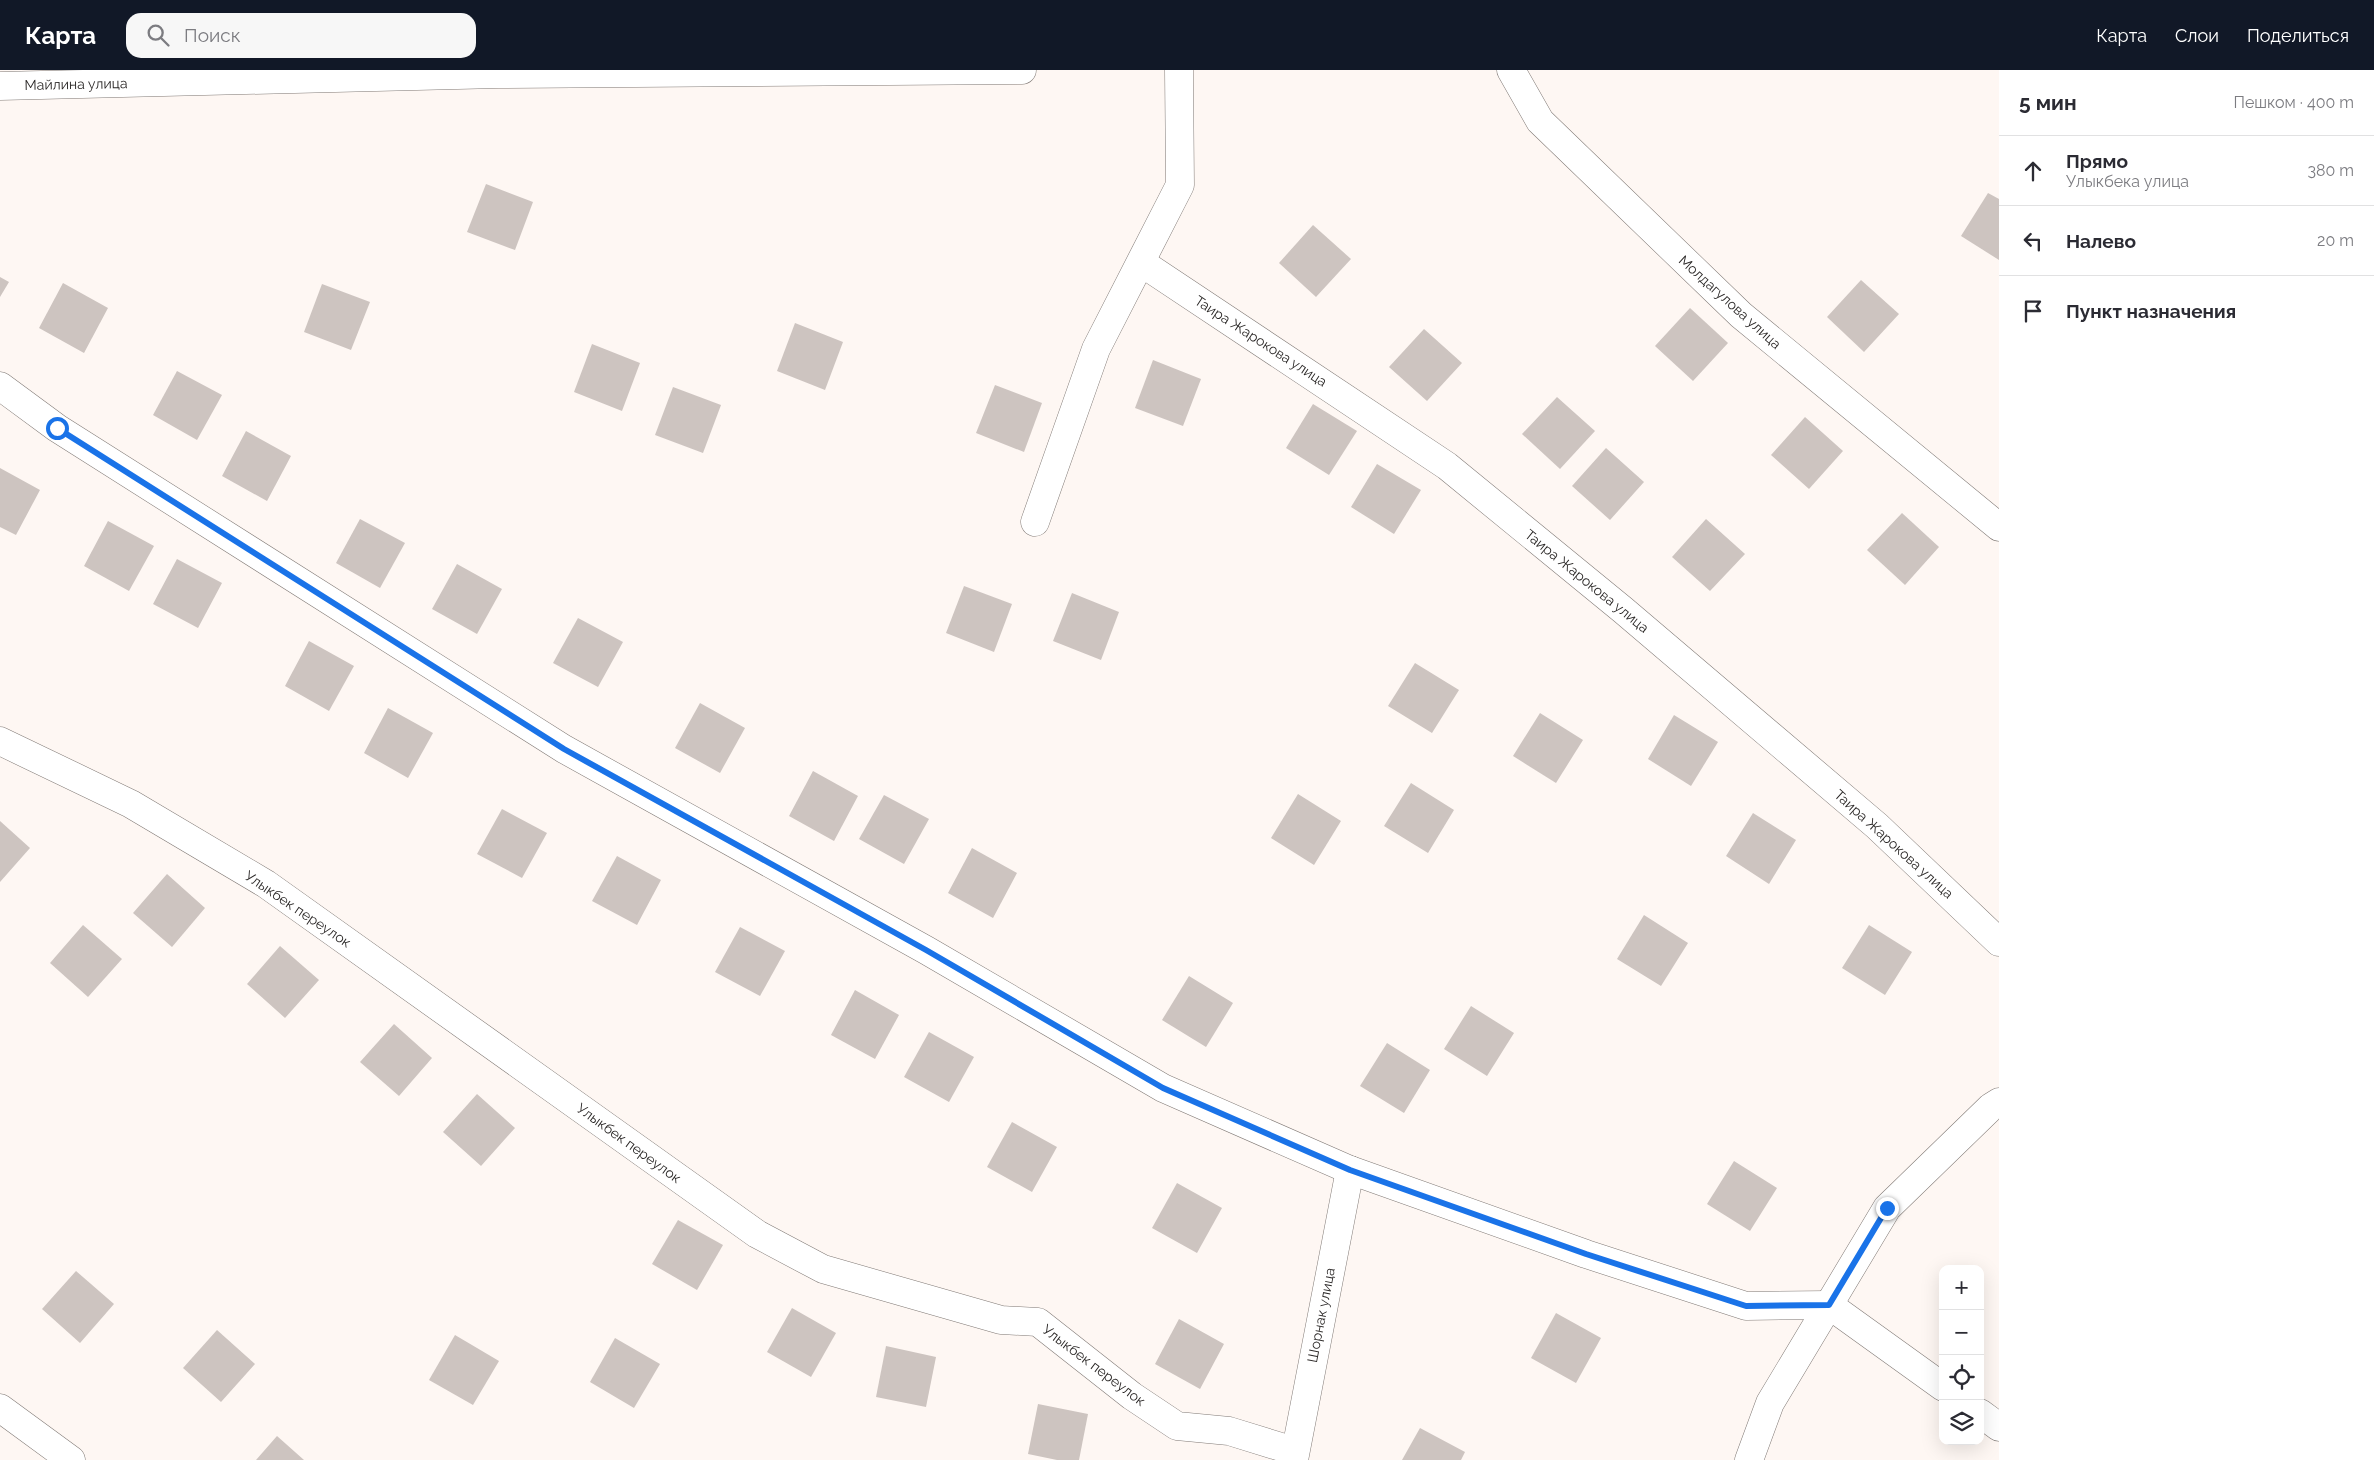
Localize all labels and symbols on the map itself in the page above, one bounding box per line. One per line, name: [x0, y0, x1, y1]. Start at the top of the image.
street label: Майлина улица: [24, 75, 128, 93]
street label: Молдагулова улица: [1676, 252, 1784, 352]
street label: Таира Жарокова улица: [1192, 292, 1330, 390]
route start: [46, 417, 69, 440]
street label: Таира Жарокова улица: [1522, 526, 1652, 636]
street label: Таира Жарокова улица: [1831, 786, 1957, 902]
street label: Улыкбек переулок: [242, 867, 354, 951]
street label: Улыкбек переулок: [574, 1100, 684, 1186]
route end: [1876, 1197, 1899, 1220]
street label: Шорнак улица: [1304, 1266, 1338, 1364]
street label: Улыкбек переулок: [1039, 1321, 1149, 1409]

